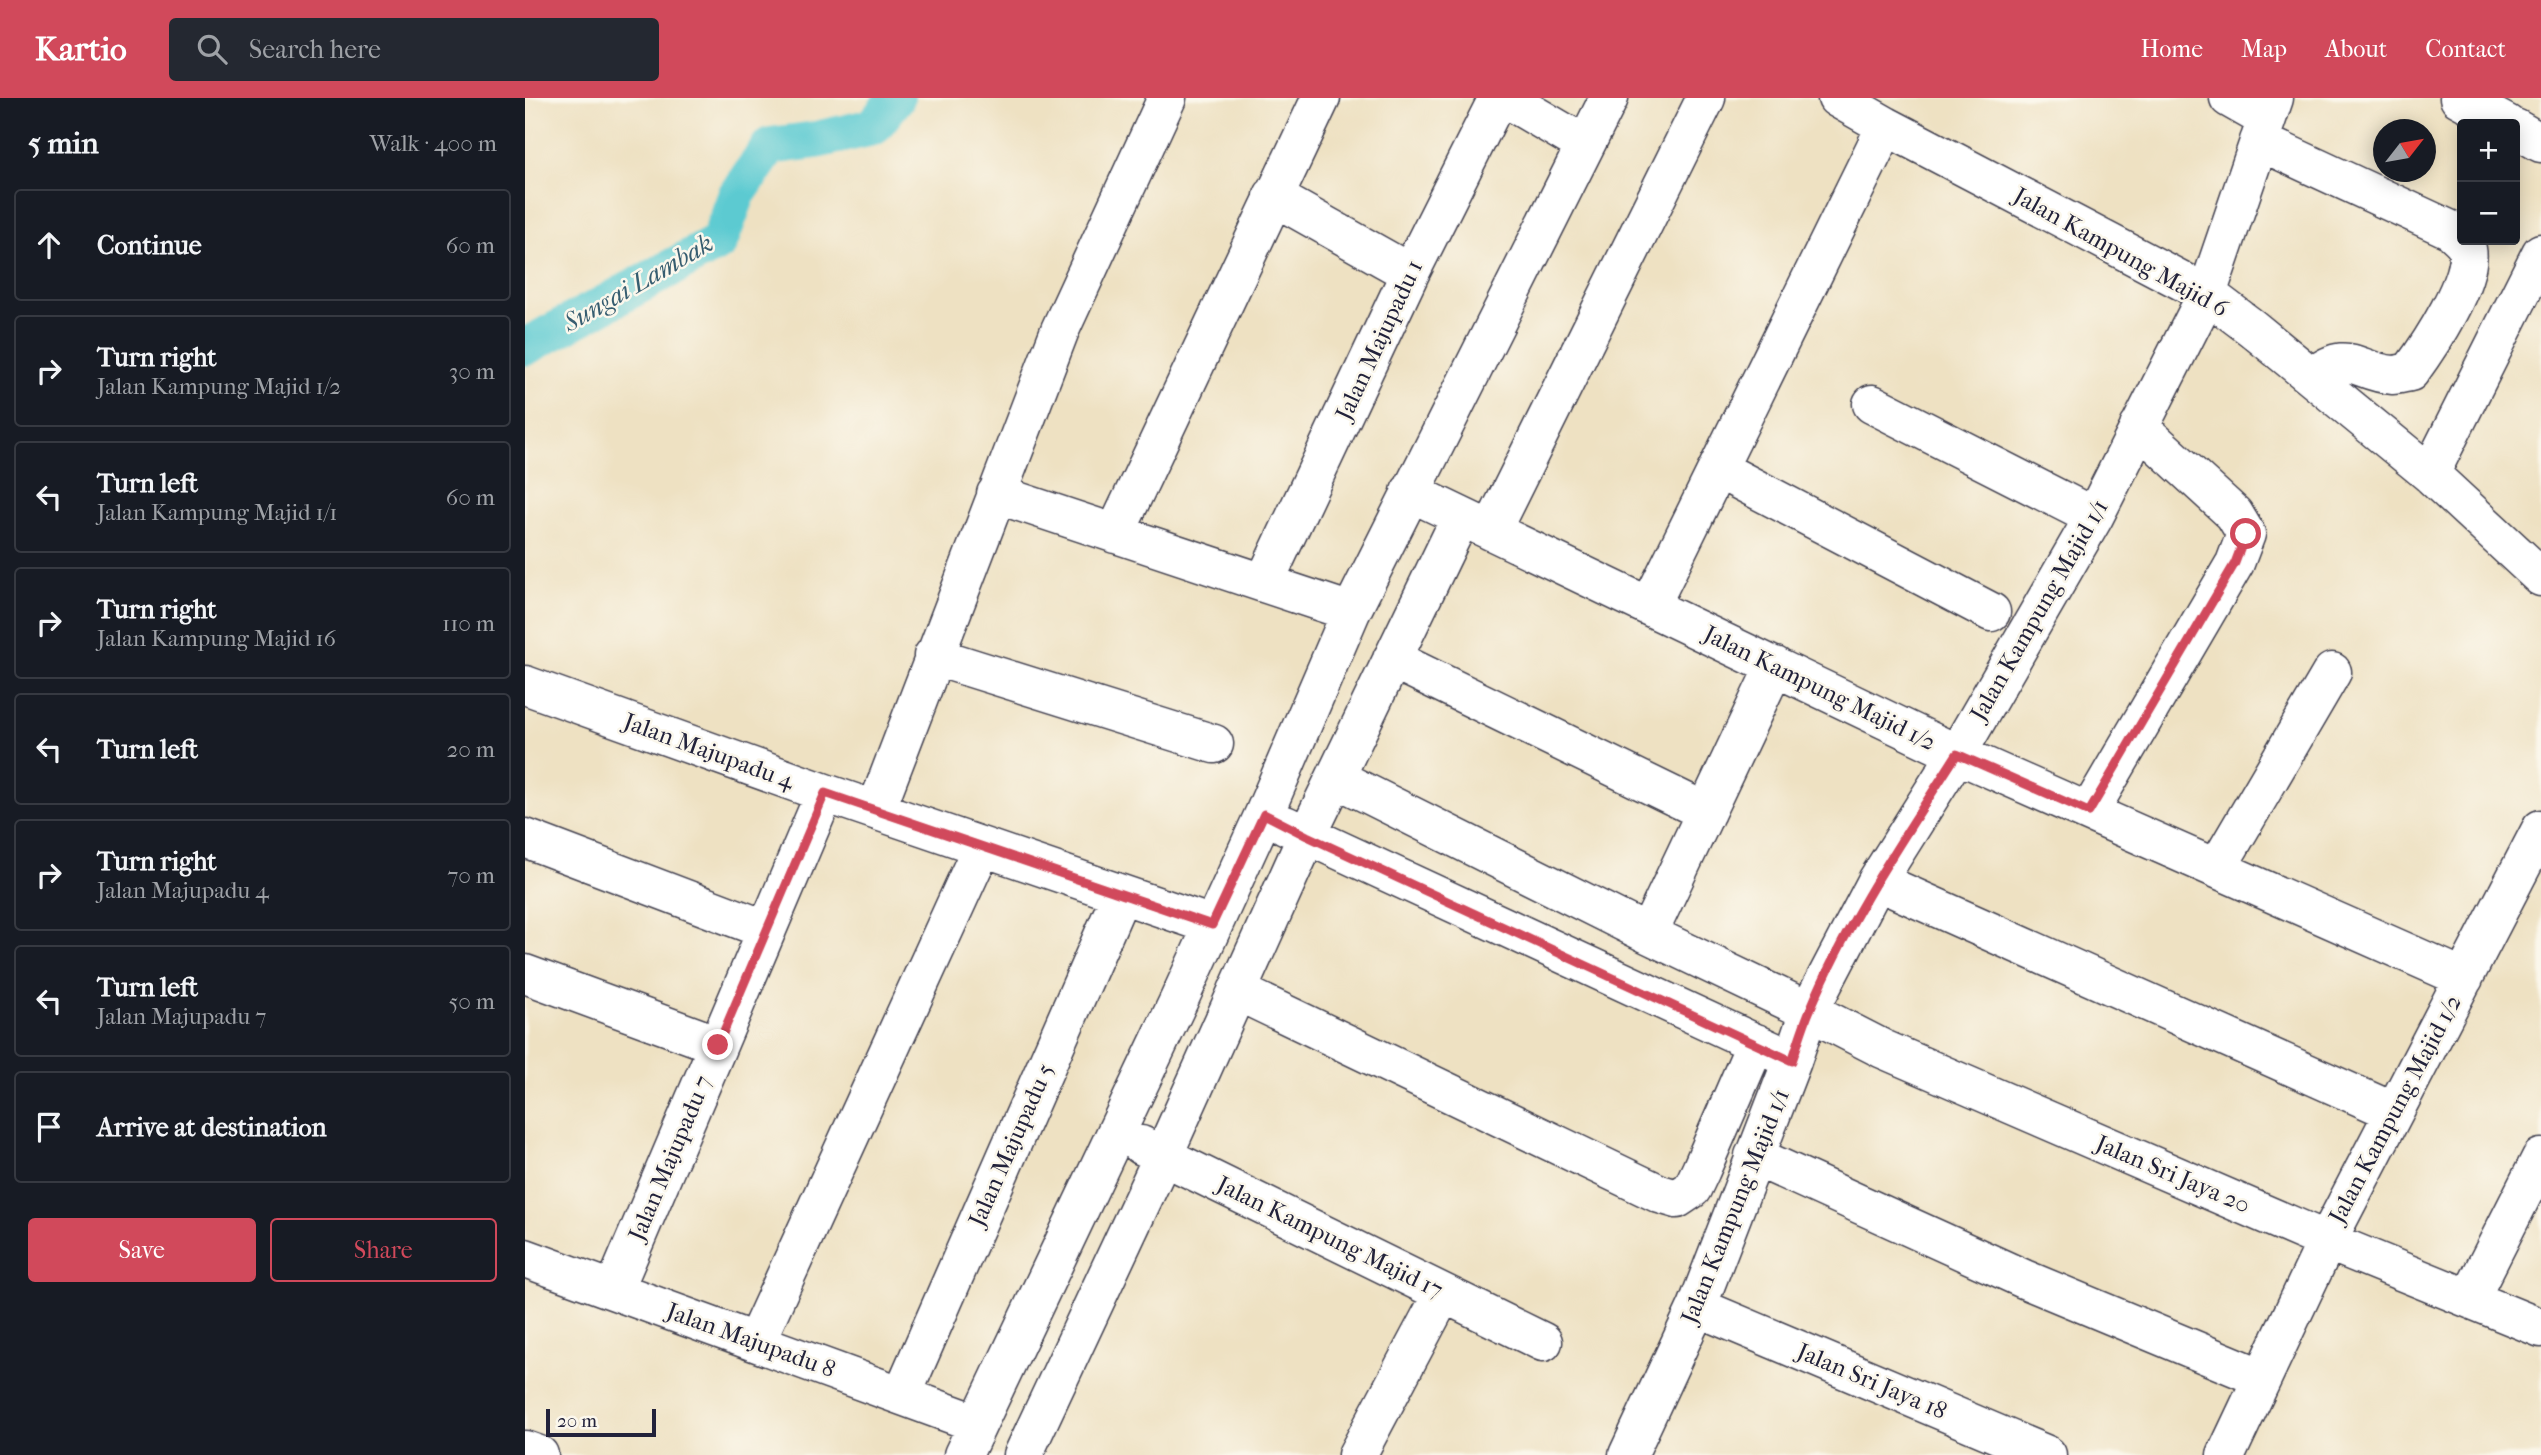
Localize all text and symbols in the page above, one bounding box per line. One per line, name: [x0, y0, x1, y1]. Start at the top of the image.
search box: [169, 18, 659, 81]
text: Kartio: [35, 30, 127, 69]
icon: search: [193, 30, 231, 68]
text: Search here: [249, 34, 381, 65]
text: Home: [2141, 35, 2203, 63]
text: Map: [2241, 35, 2287, 63]
text: About: [2325, 35, 2387, 63]
text: Contact: [2425, 35, 2506, 63]
north arrow: [2373, 119, 2436, 182]
map controls: [2457, 119, 2520, 245]
button: +: [2457, 119, 2520, 182]
text: 5 min: [28, 126, 99, 161]
text: Walk · 400 m: [370, 130, 497, 157]
street label: Jalan Kampung Majid 6: [2007, 180, 2234, 323]
button: −: [2457, 182, 2520, 245]
icon: ahead: [30, 226, 68, 264]
water label: Sungai Lambak: [557, 228, 719, 339]
text: Continue: [97, 230, 202, 261]
text: 60 m: [446, 232, 495, 259]
street label: Jalan Majupadu 1: [1329, 255, 1428, 426]
text: Turn right: [97, 342, 217, 373]
icon: right: [30, 352, 68, 390]
text: 30 m: [449, 358, 495, 385]
text: Jalan Kampung Majid 1/2: [97, 373, 341, 400]
text: Turn left: [97, 468, 198, 499]
icon: left: [30, 478, 68, 516]
text: 60 m: [446, 484, 495, 511]
street label: Jalan Kampung Majid 1/1: [1963, 494, 2114, 727]
text: Jalan Kampung Majid 1/1: [97, 499, 337, 526]
route start: [2230, 518, 2261, 549]
text: Turn right: [97, 594, 217, 625]
icon: right: [30, 604, 68, 642]
text: 110 m: [442, 610, 495, 637]
street label: Jalan Kampung Majid 1/2: [1698, 619, 1941, 756]
text: Jalan Kampung Majid 16: [97, 625, 336, 652]
street label: Jalan Majupadu 4: [618, 707, 799, 795]
icon: left: [30, 730, 68, 768]
text: Turn left: [97, 734, 198, 765]
text: 20 m: [446, 736, 495, 763]
text: Turn right: [97, 846, 217, 877]
icon: right: [30, 856, 68, 894]
text: 70 m: [447, 862, 495, 889]
text: Jalan Majupadu 4: [97, 877, 269, 904]
text: Turn left: [97, 972, 198, 1003]
icon: left: [30, 982, 68, 1020]
text: 50 m: [448, 988, 495, 1015]
street label: Jalan Kampung Majid 1/2: [2322, 990, 2467, 1230]
text: Jalan Majupadu 7: [97, 1003, 266, 1030]
route end: [702, 1029, 733, 1060]
street label: Jalan Majupadu 5: [962, 1059, 1059, 1233]
street label: Jalan Majupadu 7: [622, 1071, 717, 1247]
street label: Jalan Kampung Majid 1/1: [1674, 1084, 1795, 1329]
icon: arrive: [30, 1108, 68, 1146]
text: Arrive at destination: [97, 1112, 327, 1143]
street label: Jalan Sri Jaya 20: [2090, 1128, 2254, 1219]
street label: Jalan Kampung Majid 17: [1211, 1169, 1448, 1304]
button: Save: [28, 1218, 256, 1282]
button: Share: [270, 1218, 497, 1282]
street label: Jalan Majupadu 8: [661, 1296, 839, 1383]
street label: Jalan Sri Jaya 18: [1791, 1336, 1951, 1425]
scale bar: [546, 1406, 656, 1438]
text: 20 m: [557, 1410, 597, 1432]

